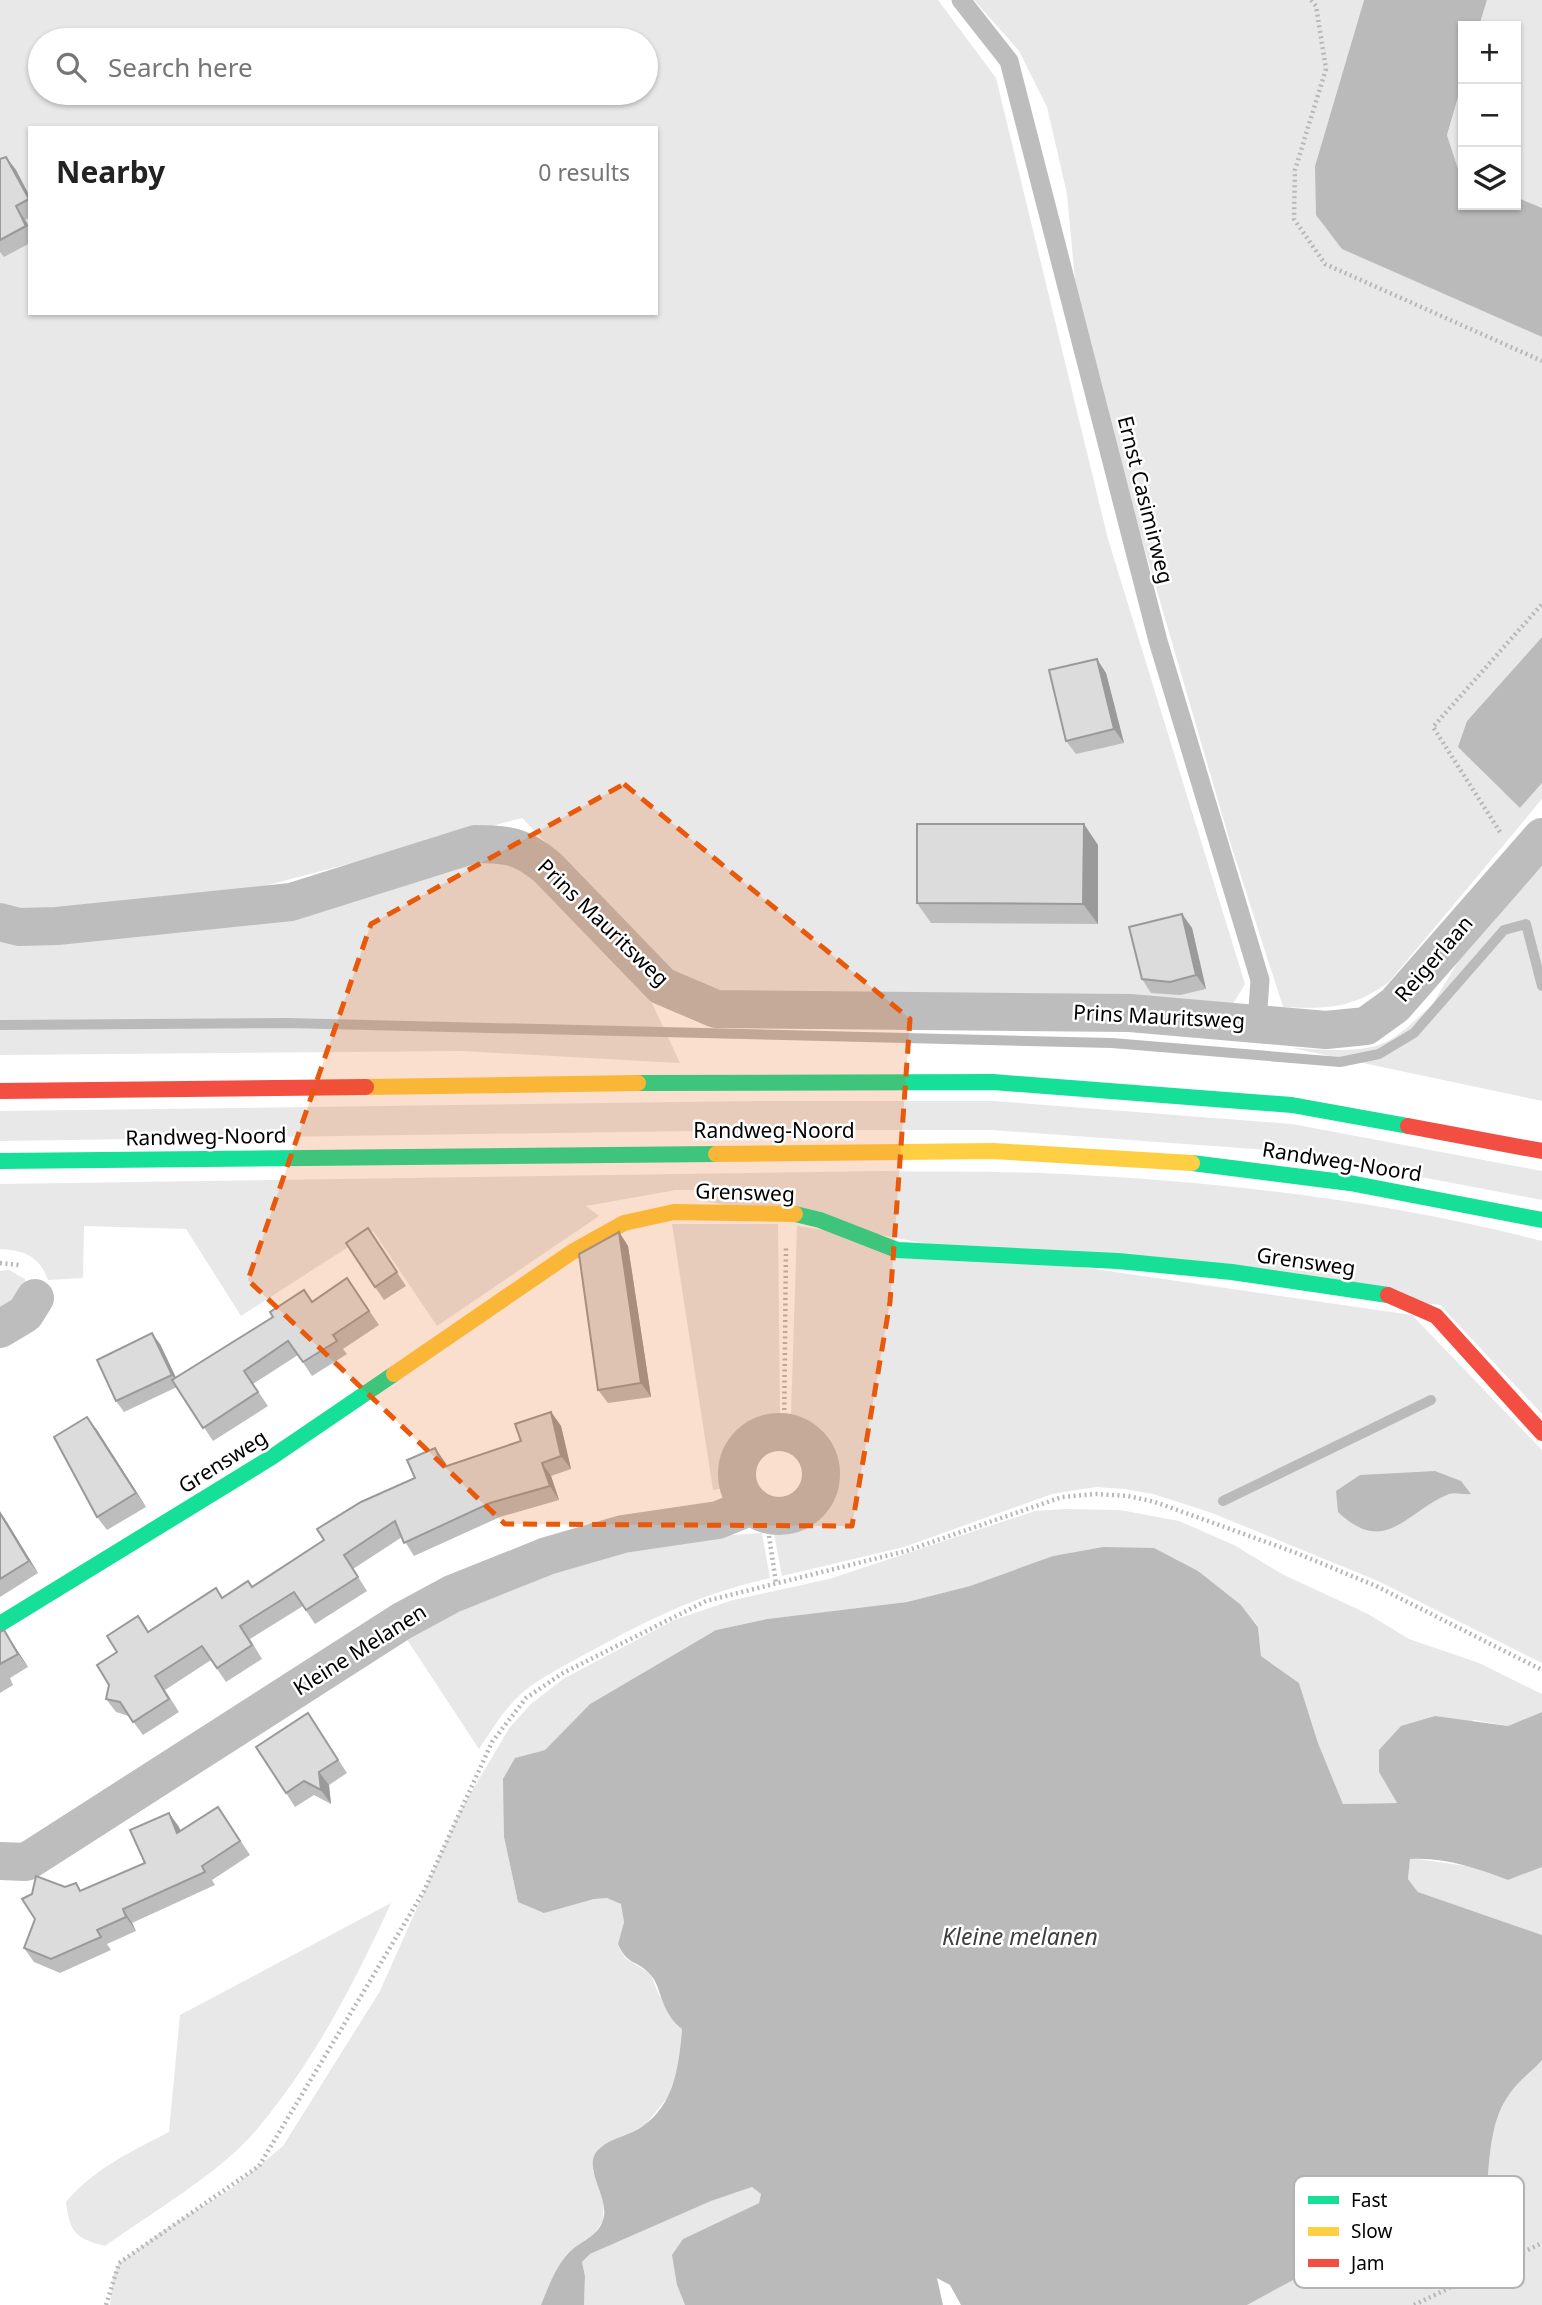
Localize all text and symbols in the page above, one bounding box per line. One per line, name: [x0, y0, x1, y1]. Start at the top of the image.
map controls: [1458, 21, 1521, 210]
button: +: [1458, 21, 1521, 84]
search box: [28, 28, 658, 105]
icon: search: [52, 48, 90, 86]
text: Search here: [108, 49, 253, 85]
button: −: [1458, 84, 1521, 147]
button: layers: [1458, 147, 1521, 210]
text: Nearby: [56, 151, 165, 192]
text: 0 results: [538, 156, 630, 188]
street label: Ernst Casimirweg: [1112, 413, 1180, 587]
street label: Prins Mauritsweg: [532, 852, 675, 992]
street label: Reigerlaan: [1388, 909, 1478, 1007]
street label: Prins Mauritsweg: [1072, 998, 1246, 1034]
street label: Randweg-Noord: [693, 1116, 855, 1144]
street label: Randweg-Noord: [125, 1121, 287, 1151]
street label: Randweg-Noord: [1260, 1135, 1424, 1187]
street label: Grensweg: [695, 1176, 795, 1208]
street label: Grensweg: [1255, 1240, 1357, 1282]
street label: Grensweg: [173, 1423, 272, 1499]
street label: Kleine Melanen: [288, 1597, 431, 1701]
water label: Kleine melanen: [942, 1920, 1098, 1952]
legend: [1294, 2176, 1524, 2288]
text: Fast: [1351, 2187, 1388, 2213]
text: Slow: [1351, 2218, 1392, 2244]
text: Jam: [1349, 2250, 1385, 2276]

